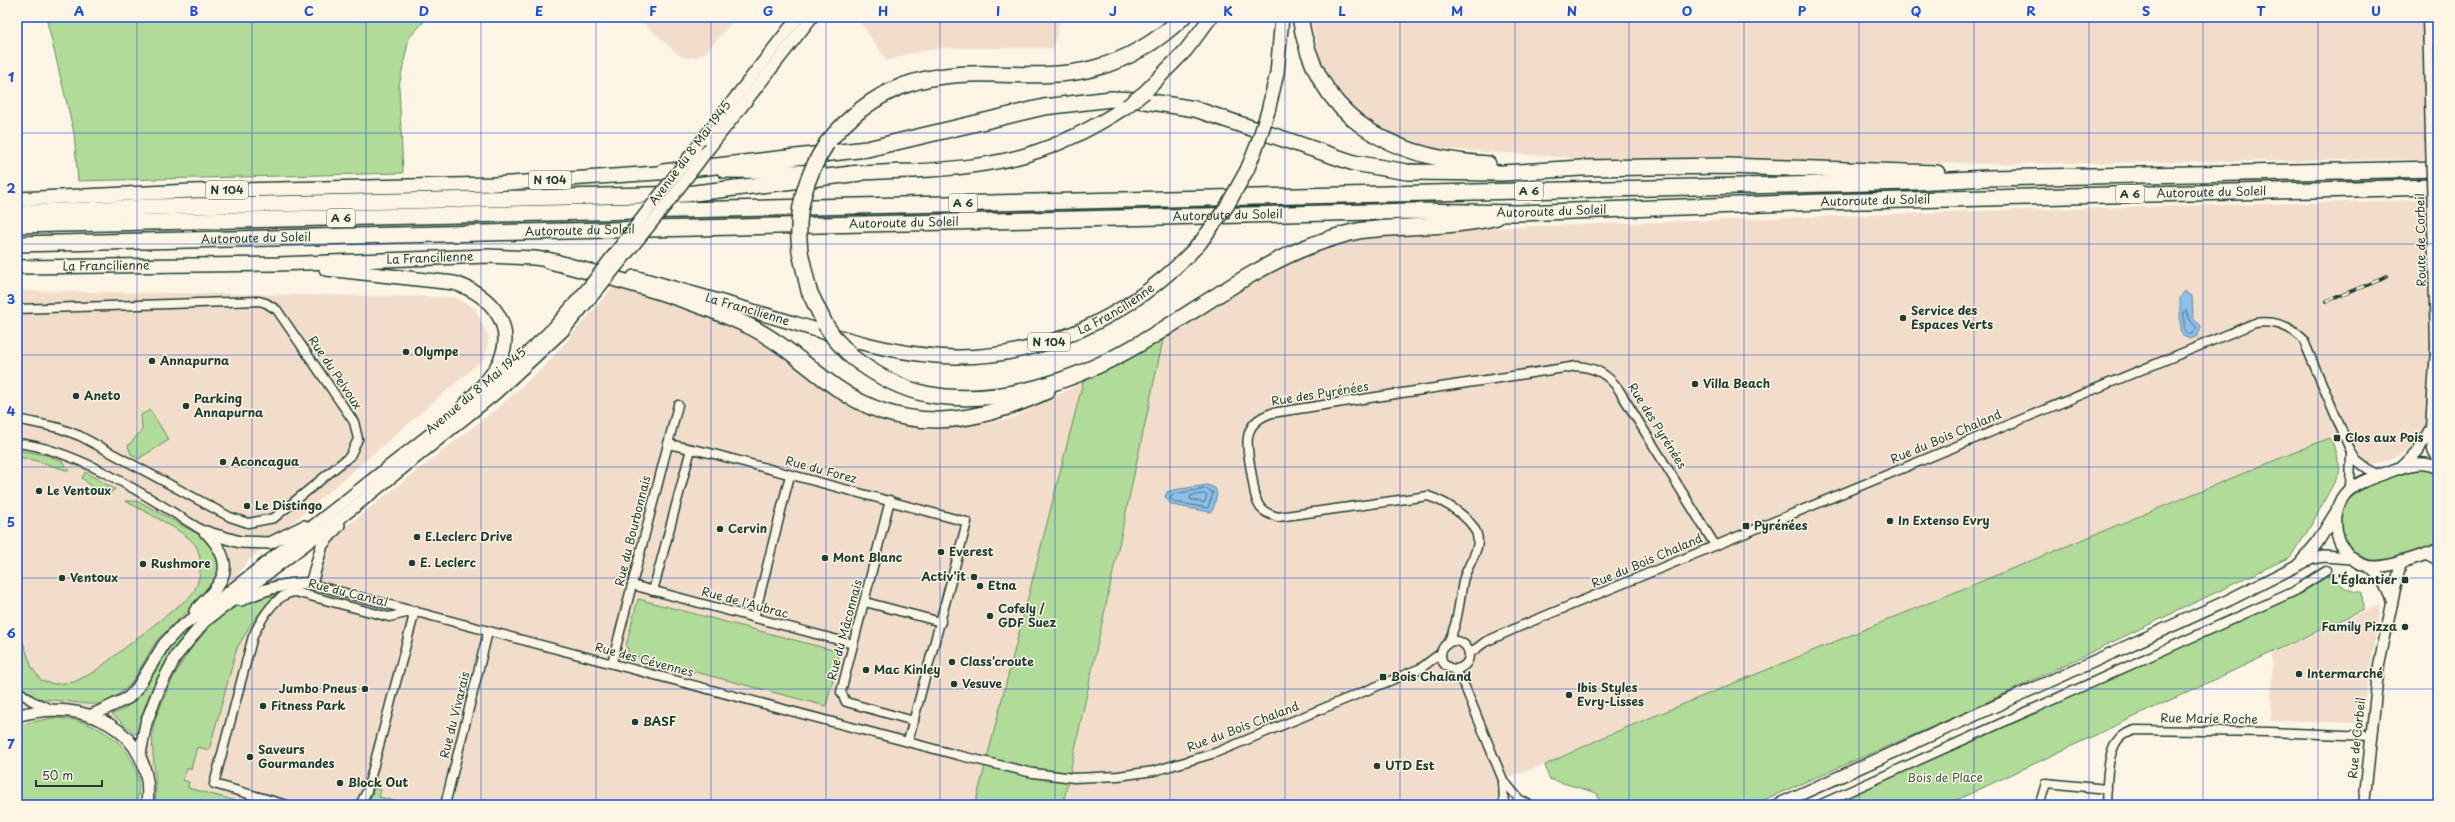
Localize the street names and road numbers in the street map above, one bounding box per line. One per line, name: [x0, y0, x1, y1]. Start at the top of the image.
street label: Avenue du 8 Mai 1945: [644, 96, 735, 208]
road number: N 104: [529, 171, 571, 189]
road number: N 104: [206, 181, 248, 199]
street label: Autoroute du Soleil: [2156, 181, 2266, 202]
road number: A 6: [1515, 182, 1543, 200]
road number: A 6: [2116, 185, 2144, 203]
street label: Autoroute du Soleil: [1820, 189, 1931, 210]
street label: Route de Corbeil: [2410, 193, 2430, 287]
road number: A 6: [949, 194, 977, 212]
street label: Autoroute du Soleil: [1496, 200, 1607, 221]
street label: Autoroute du Soleil: [1172, 204, 1283, 225]
road number: A 6: [327, 209, 355, 227]
street label: Autoroute du Soleil: [849, 212, 959, 232]
street label: Autoroute du Soleil: [525, 219, 635, 240]
street label: Autoroute du Soleil: [201, 227, 311, 248]
street label: La Francilienne: [386, 247, 474, 268]
street label: La Francilienne: [62, 255, 150, 274]
street label: La Francilienne: [1074, 278, 1158, 338]
street label: La Francilienne: [703, 288, 792, 329]
street label: Rue du Pelvoux: [304, 332, 367, 413]
road number: N 104: [1028, 333, 1070, 351]
street label: Avenue du 8 Mai 1945: [421, 343, 530, 438]
street label: Rue des Pyrénées: [1270, 376, 1370, 410]
street label: Rue des Pyrénées: [1624, 379, 1692, 472]
street label: Rue du Bois Chaland: [1887, 404, 2004, 468]
street label: Rue du Forez: [784, 451, 859, 487]
street label: Rue du Bourbonnais: [610, 473, 655, 588]
street label: Rue du Bois Chaland: [1588, 528, 1705, 592]
street label: Rue du Cantal: [307, 573, 390, 611]
street label: Rue du Mâconnais: [822, 577, 866, 682]
street label: Rue de l'Aubrac: [700, 582, 791, 622]
street label: Rue des Cévennes: [593, 637, 696, 681]
street label: Rue du Vivarais: [435, 669, 474, 760]
street label: Rue du Bois Chaland: [1184, 696, 1302, 756]
street label: Rue de Corbeil: [2343, 696, 2369, 779]
street label: Rue Marie Roche: [2160, 708, 2258, 728]

